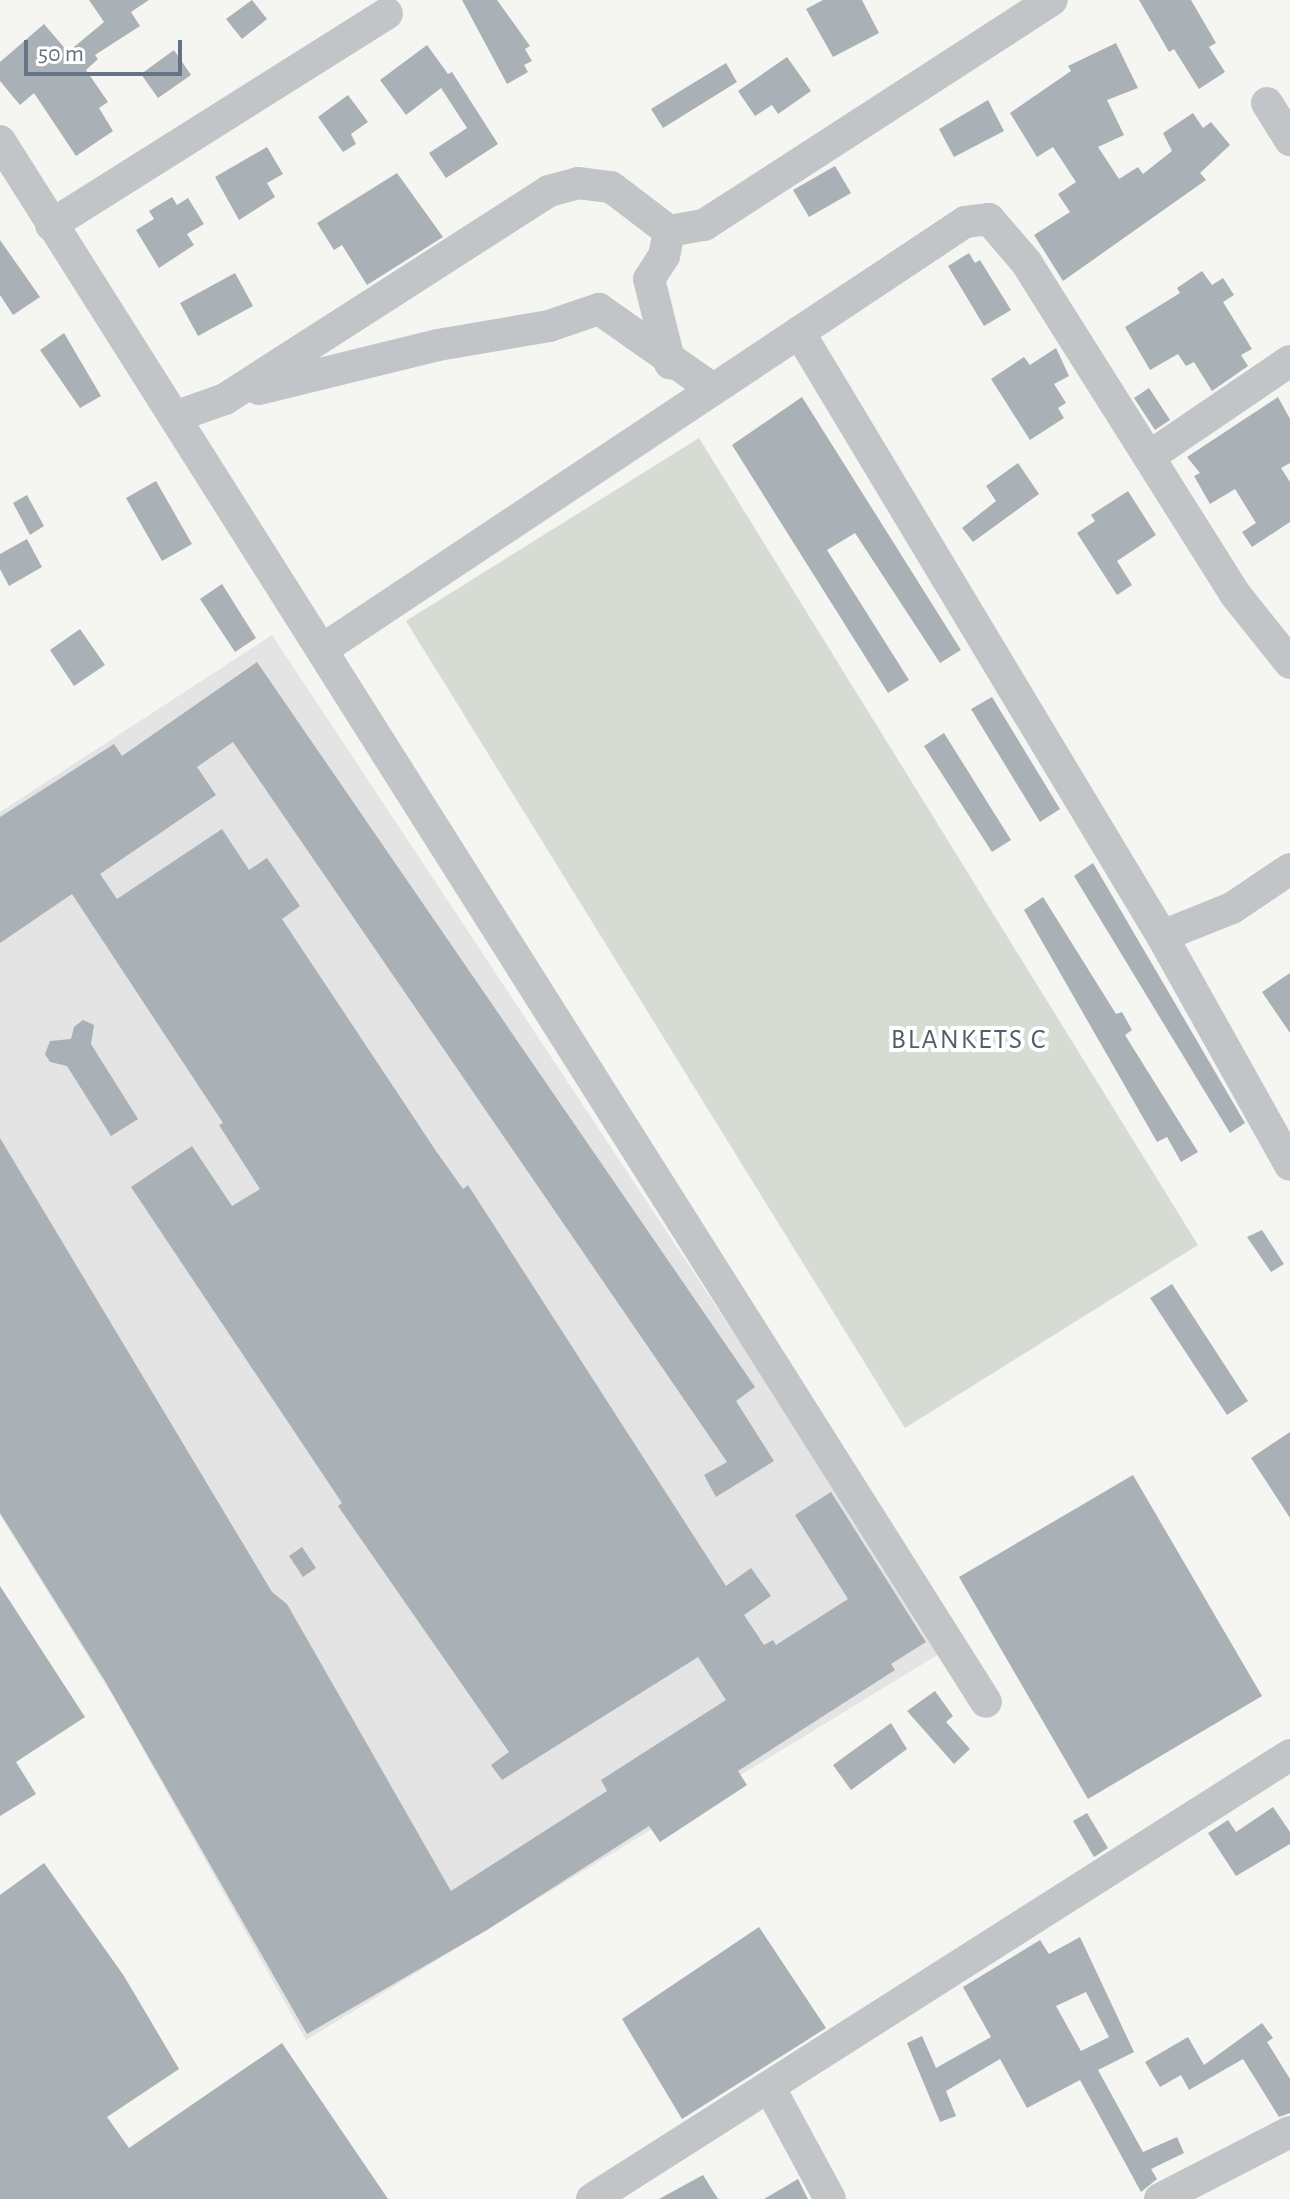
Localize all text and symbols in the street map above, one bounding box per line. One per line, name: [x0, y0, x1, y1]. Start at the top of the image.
scale bar: [28, 24, 186, 74]
text: 50 m: [38, 42, 84, 66]
district label: BLANKETS C: [891, 1023, 1047, 1057]

